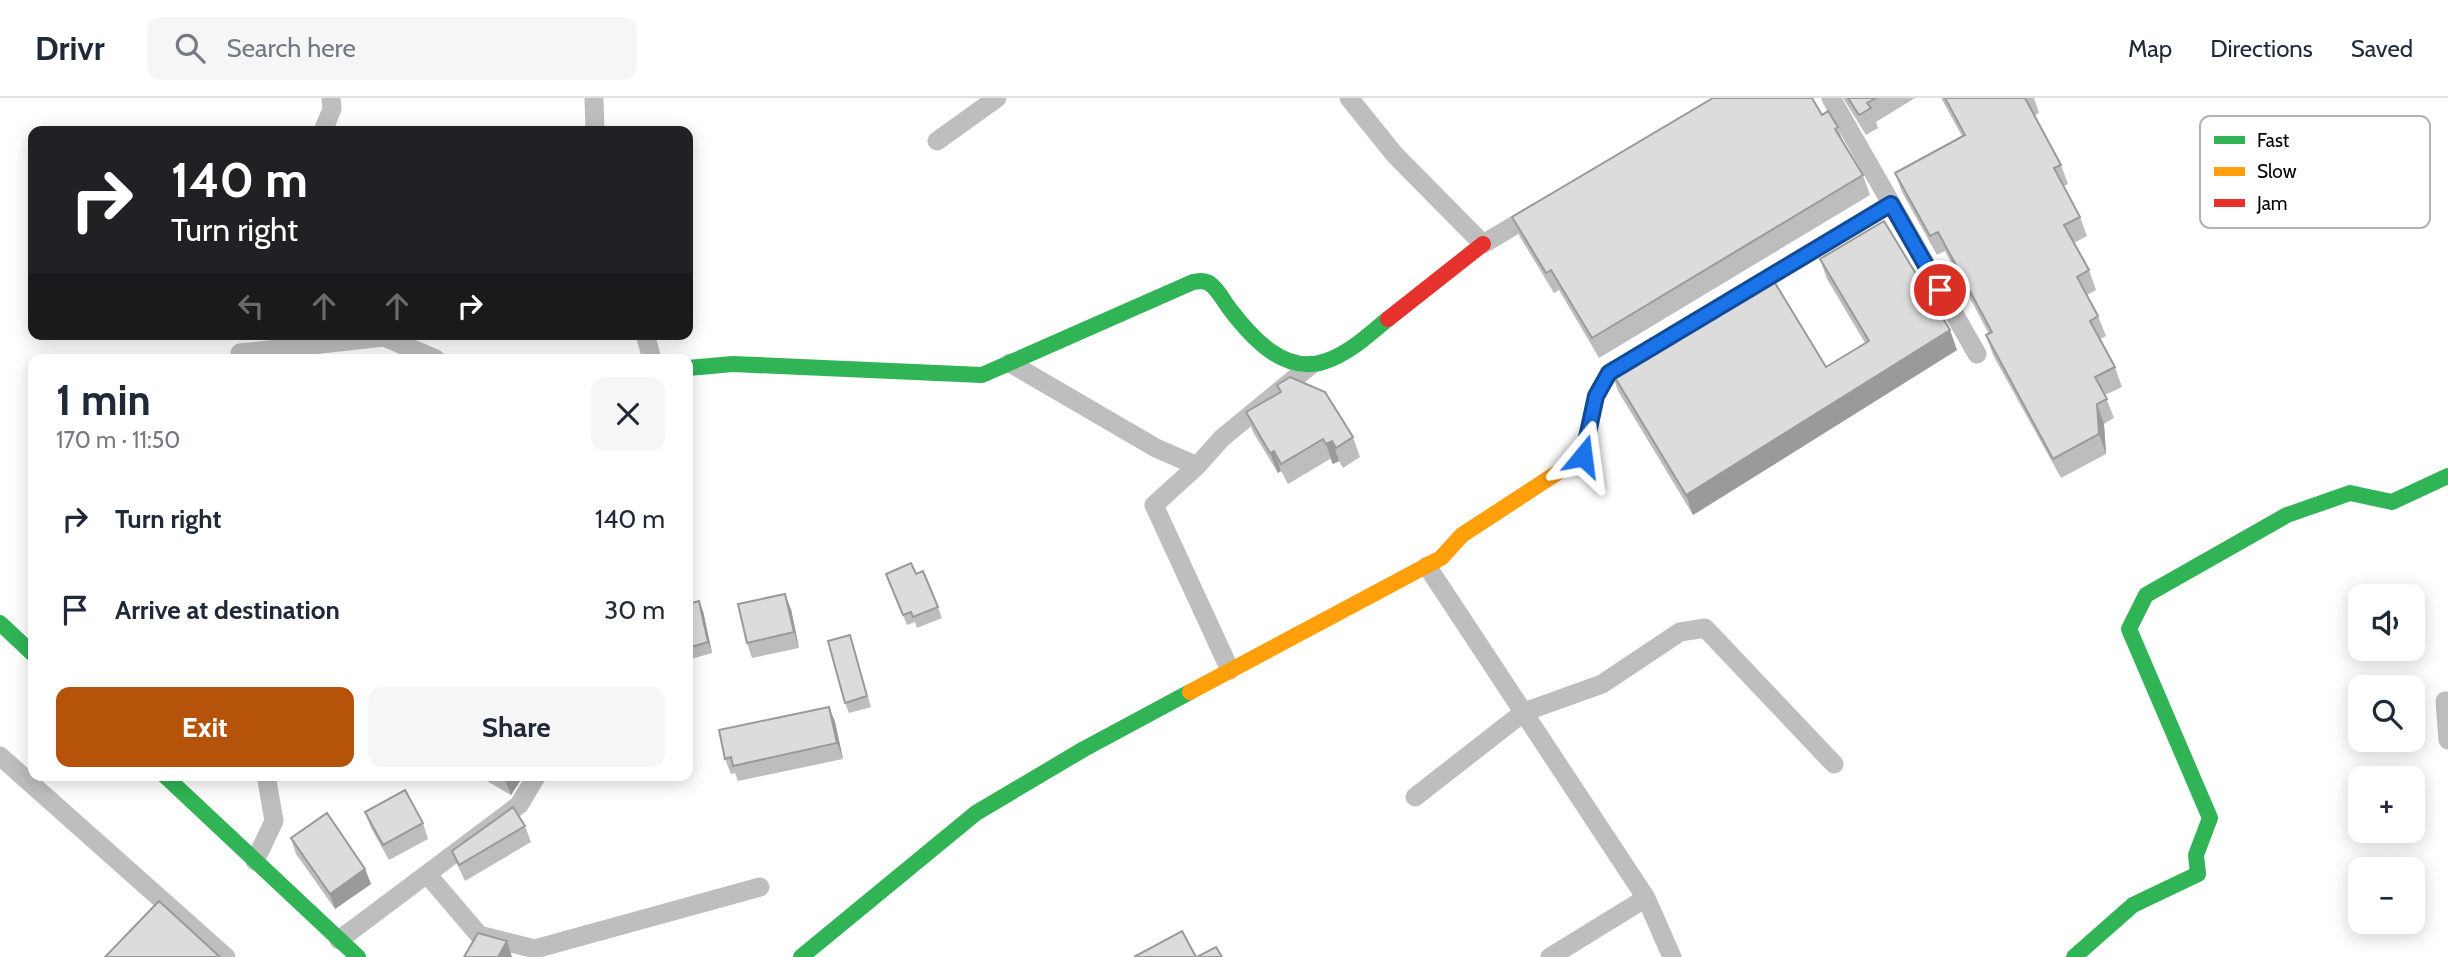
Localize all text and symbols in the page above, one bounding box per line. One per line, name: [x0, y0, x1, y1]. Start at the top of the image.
search box: [147, 17, 637, 80]
text: Drivr: [35, 28, 105, 68]
icon: search: [171, 29, 209, 67]
text: Search here: [227, 32, 356, 64]
text: Map: [2128, 34, 2172, 63]
text: Directions: [2210, 34, 2313, 63]
text: Saved: [2351, 34, 2413, 63]
legend: [2200, 116, 2430, 228]
text: Fast: [2257, 129, 2290, 152]
text: 140 m: [171, 150, 308, 209]
icon: right: [56, 154, 147, 245]
text: Slow: [2257, 160, 2297, 183]
text: Jam: [2256, 192, 2287, 215]
text: Turn right: [171, 210, 298, 249]
pin: [1910, 260, 1970, 320]
icon: arrive: [1921, 271, 1959, 309]
icon: left: [232, 287, 270, 325]
icon: ahead: [305, 287, 343, 325]
icon: ahead: [378, 287, 416, 325]
icon: right: [451, 287, 489, 325]
text: 1 min: [56, 374, 151, 426]
button: close: [591, 377, 665, 451]
position arrow: [1546, 419, 1620, 493]
text: 170 m · 11:50: [56, 426, 180, 454]
icon: right: [56, 500, 94, 538]
text: Turn right: [115, 503, 221, 535]
text: 140 m: [595, 503, 665, 535]
map controls: [2348, 584, 2425, 934]
button: sound: [2348, 584, 2425, 661]
icon: arrive: [56, 591, 94, 629]
text: Arrive at destination: [115, 594, 340, 626]
text: 30 m: [604, 594, 665, 626]
button: search: [2348, 675, 2425, 752]
button: Exit: [56, 687, 354, 767]
button: Share: [368, 687, 665, 767]
button: +: [2348, 766, 2425, 843]
button: −: [2348, 857, 2425, 934]

